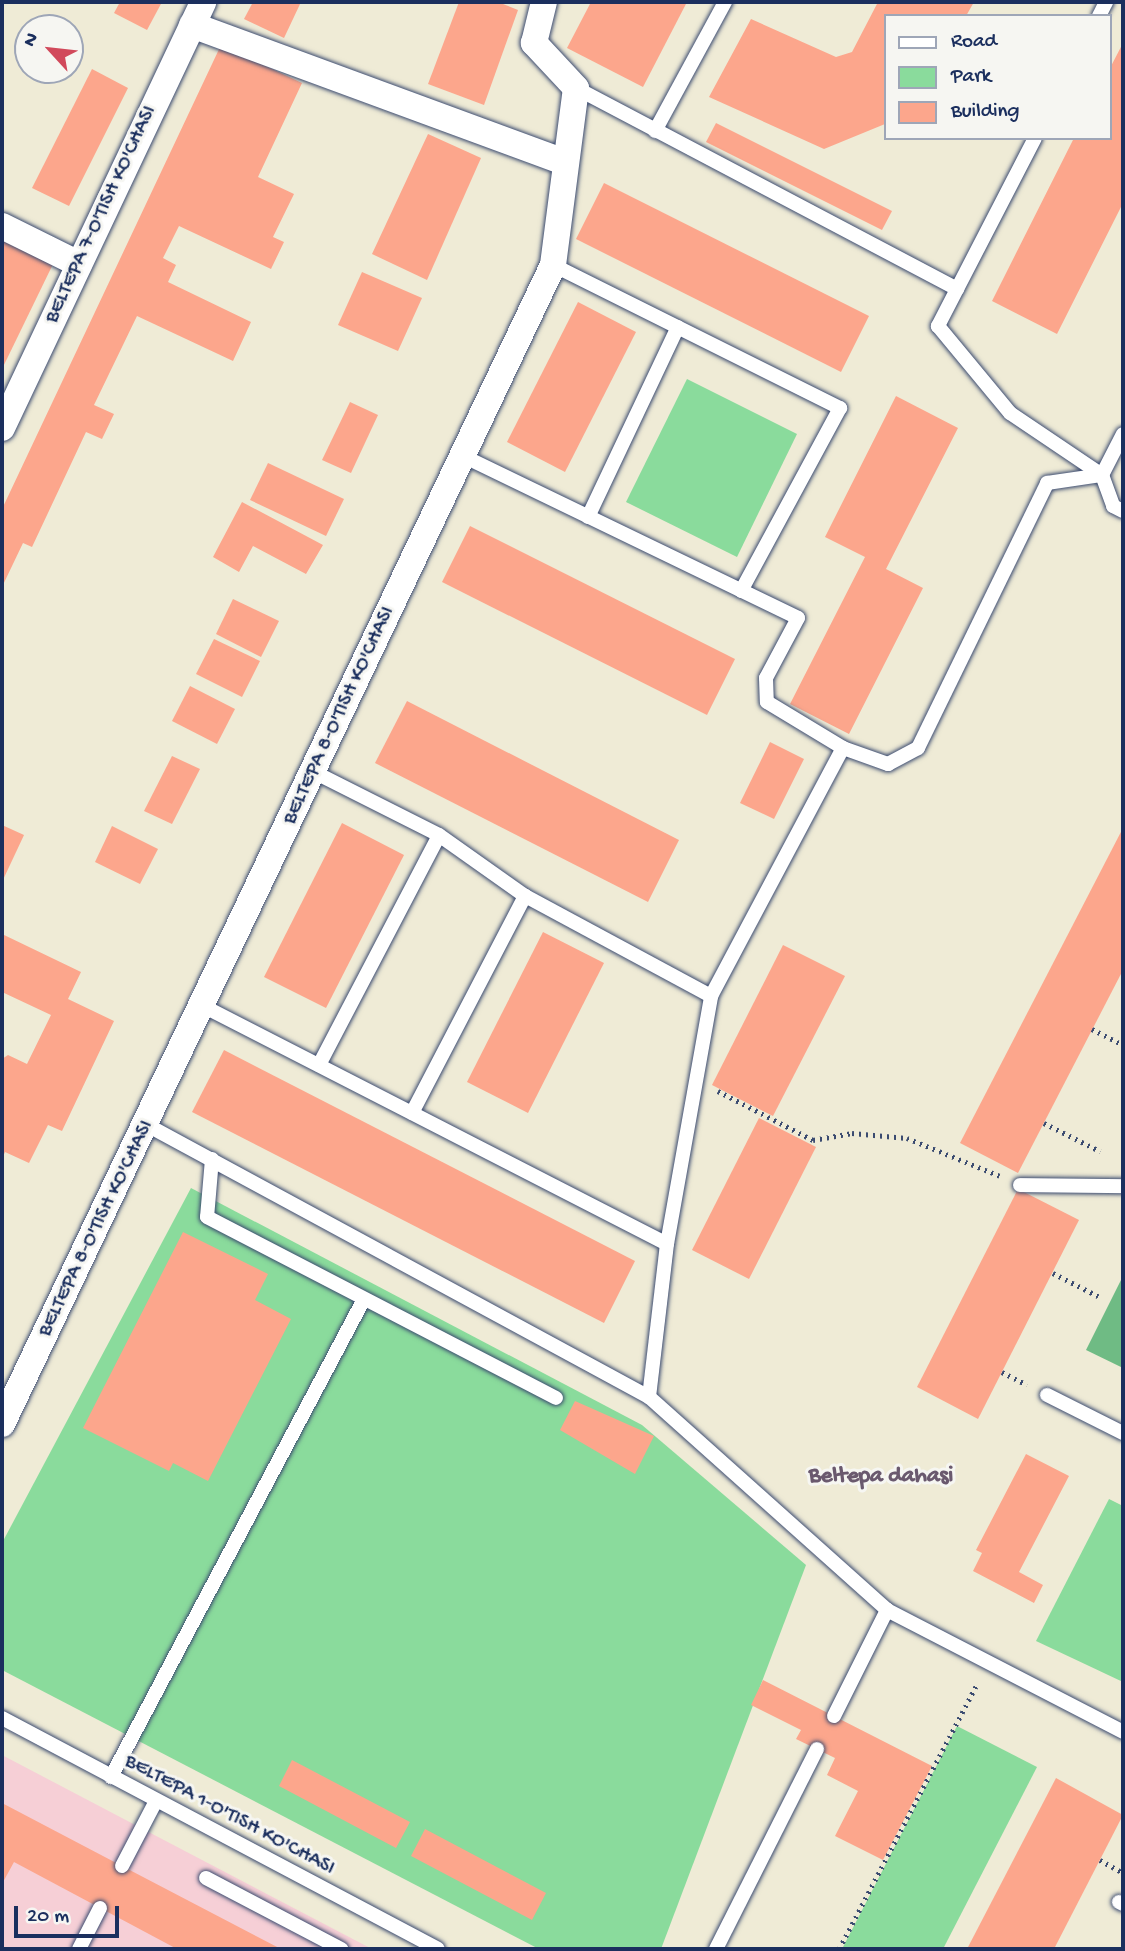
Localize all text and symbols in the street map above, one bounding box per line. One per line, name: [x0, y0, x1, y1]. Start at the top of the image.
north arrow: [14, 14, 84, 84]
legend: [884, 14, 1111, 140]
text: N: [19, 29, 45, 51]
text: Road: [951, 30, 997, 55]
text: Park: [951, 65, 991, 90]
text: Building: [951, 100, 1020, 125]
street label: BELTEPA 7-O'TISH KO'CHASI: [40, 102, 164, 328]
street label: BELTEPA 8-O'TISH KO'CHASI: [278, 603, 402, 829]
street label: BELTEPA 8-O'TISH KO'CHASI: [34, 1117, 160, 1341]
district label: Beltepa dahasi: [809, 1463, 953, 1491]
street label: BELTEPA 1-O'TISH KO'CHASI: [120, 1750, 338, 1882]
scale bar: [18, 1892, 122, 1936]
text: 20 m: [27, 1905, 69, 1930]

